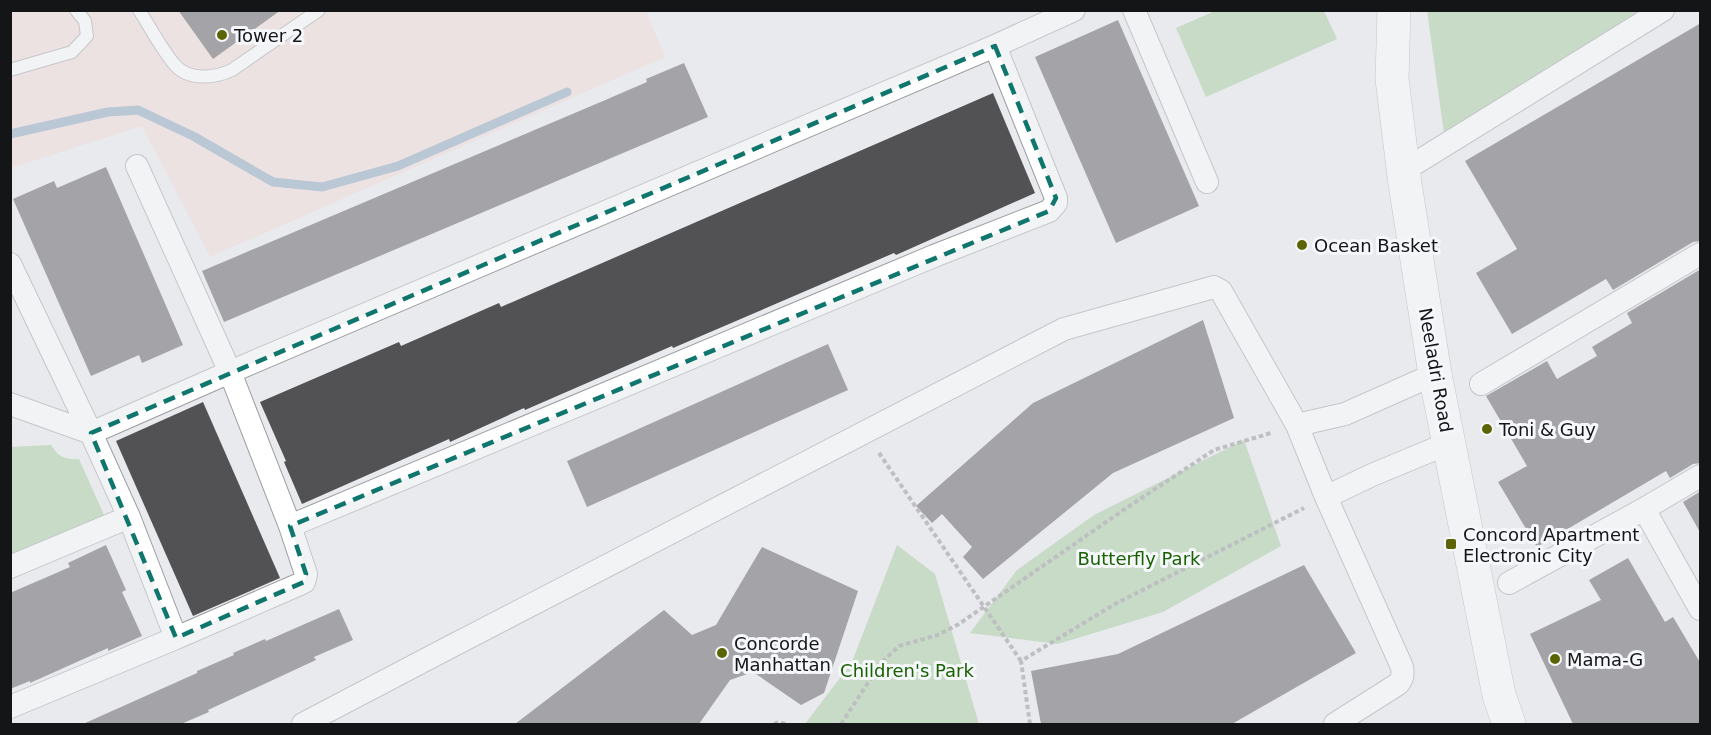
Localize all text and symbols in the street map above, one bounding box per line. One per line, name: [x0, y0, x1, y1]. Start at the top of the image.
place label: Tower 2: [233, 25, 303, 46]
marker: Tower 2: [215, 28, 229, 42]
place label: Ocean Basket: [1314, 235, 1438, 256]
marker: Ocean Basket: [1295, 238, 1309, 252]
street label: Neeladri Road: [1415, 306, 1457, 434]
place label: Toni & Guy: [1498, 419, 1596, 440]
marker: Toni & Guy: [1480, 422, 1494, 436]
place label: Concord Apartment Electronic City: [1463, 524, 1639, 566]
marker: Concord Apartment Electronic City: [1444, 537, 1458, 551]
park label: Butterfly Park: [1078, 548, 1201, 569]
place label: Concorde Manhattan: [734, 633, 831, 675]
marker: Concorde Manhattan: [715, 646, 729, 660]
place label: Mama-G: [1567, 649, 1643, 670]
marker: Mama-G: [1548, 652, 1562, 666]
park label: Children's Park: [840, 660, 974, 681]

